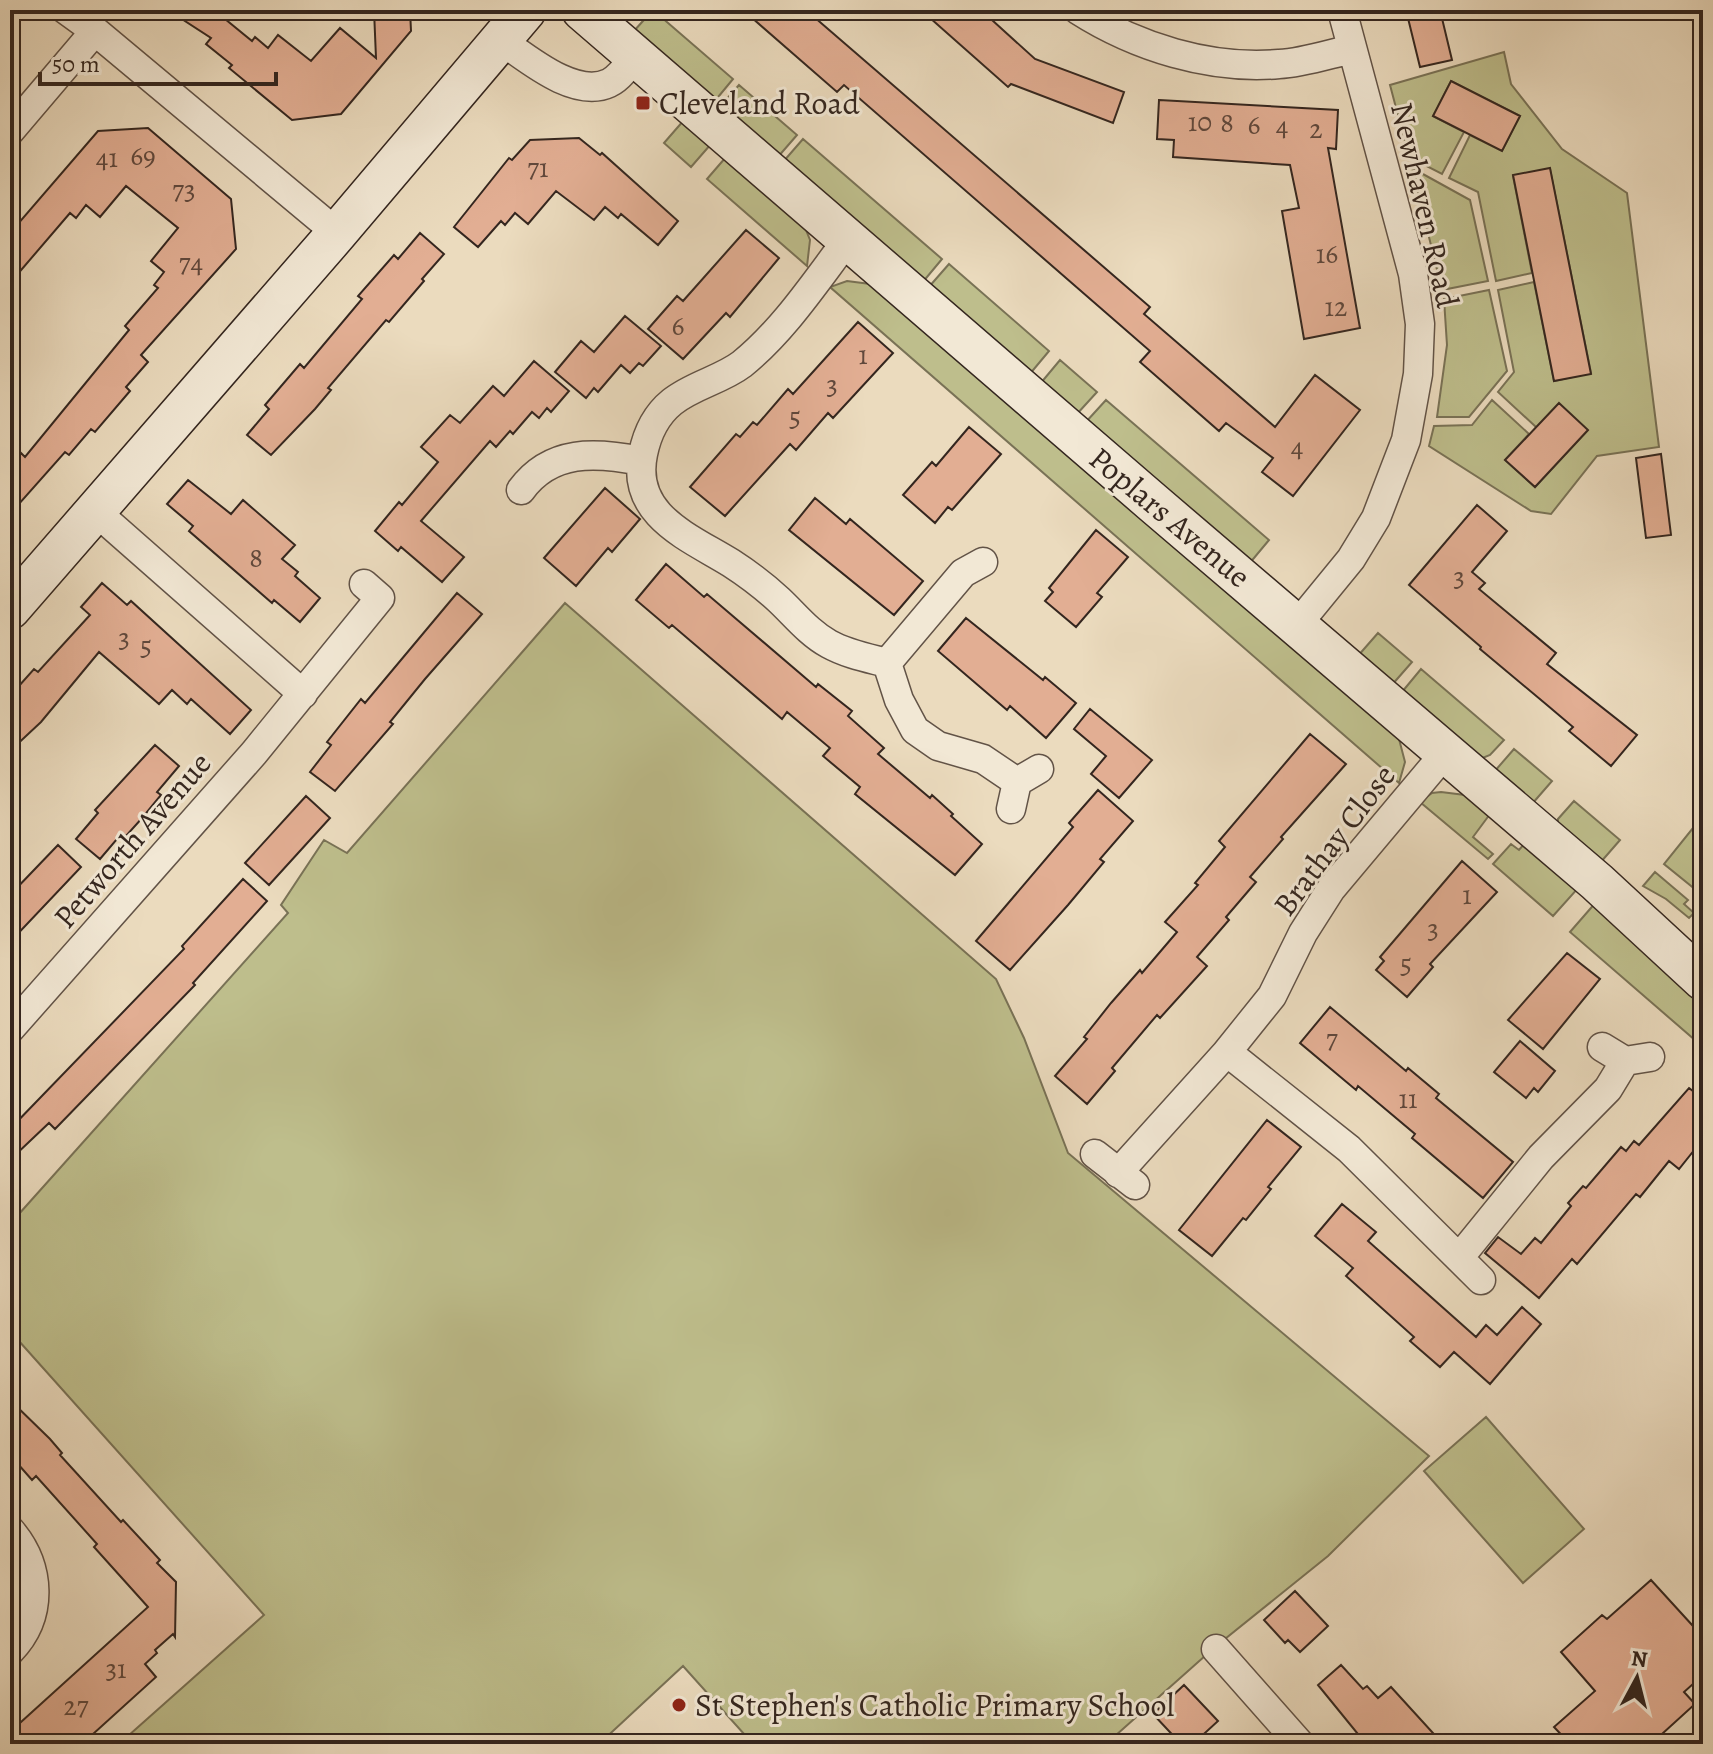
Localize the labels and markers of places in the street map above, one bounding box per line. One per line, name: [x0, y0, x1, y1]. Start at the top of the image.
place label: Cleveland Road: [659, 81, 860, 125]
marker: Cleveland Road: [634, 94, 652, 112]
place label: St Stephen's Catholic Primary School: [695, 1683, 1174, 1727]
marker: St Stephen's Catholic Primary School: [670, 1696, 688, 1714]

